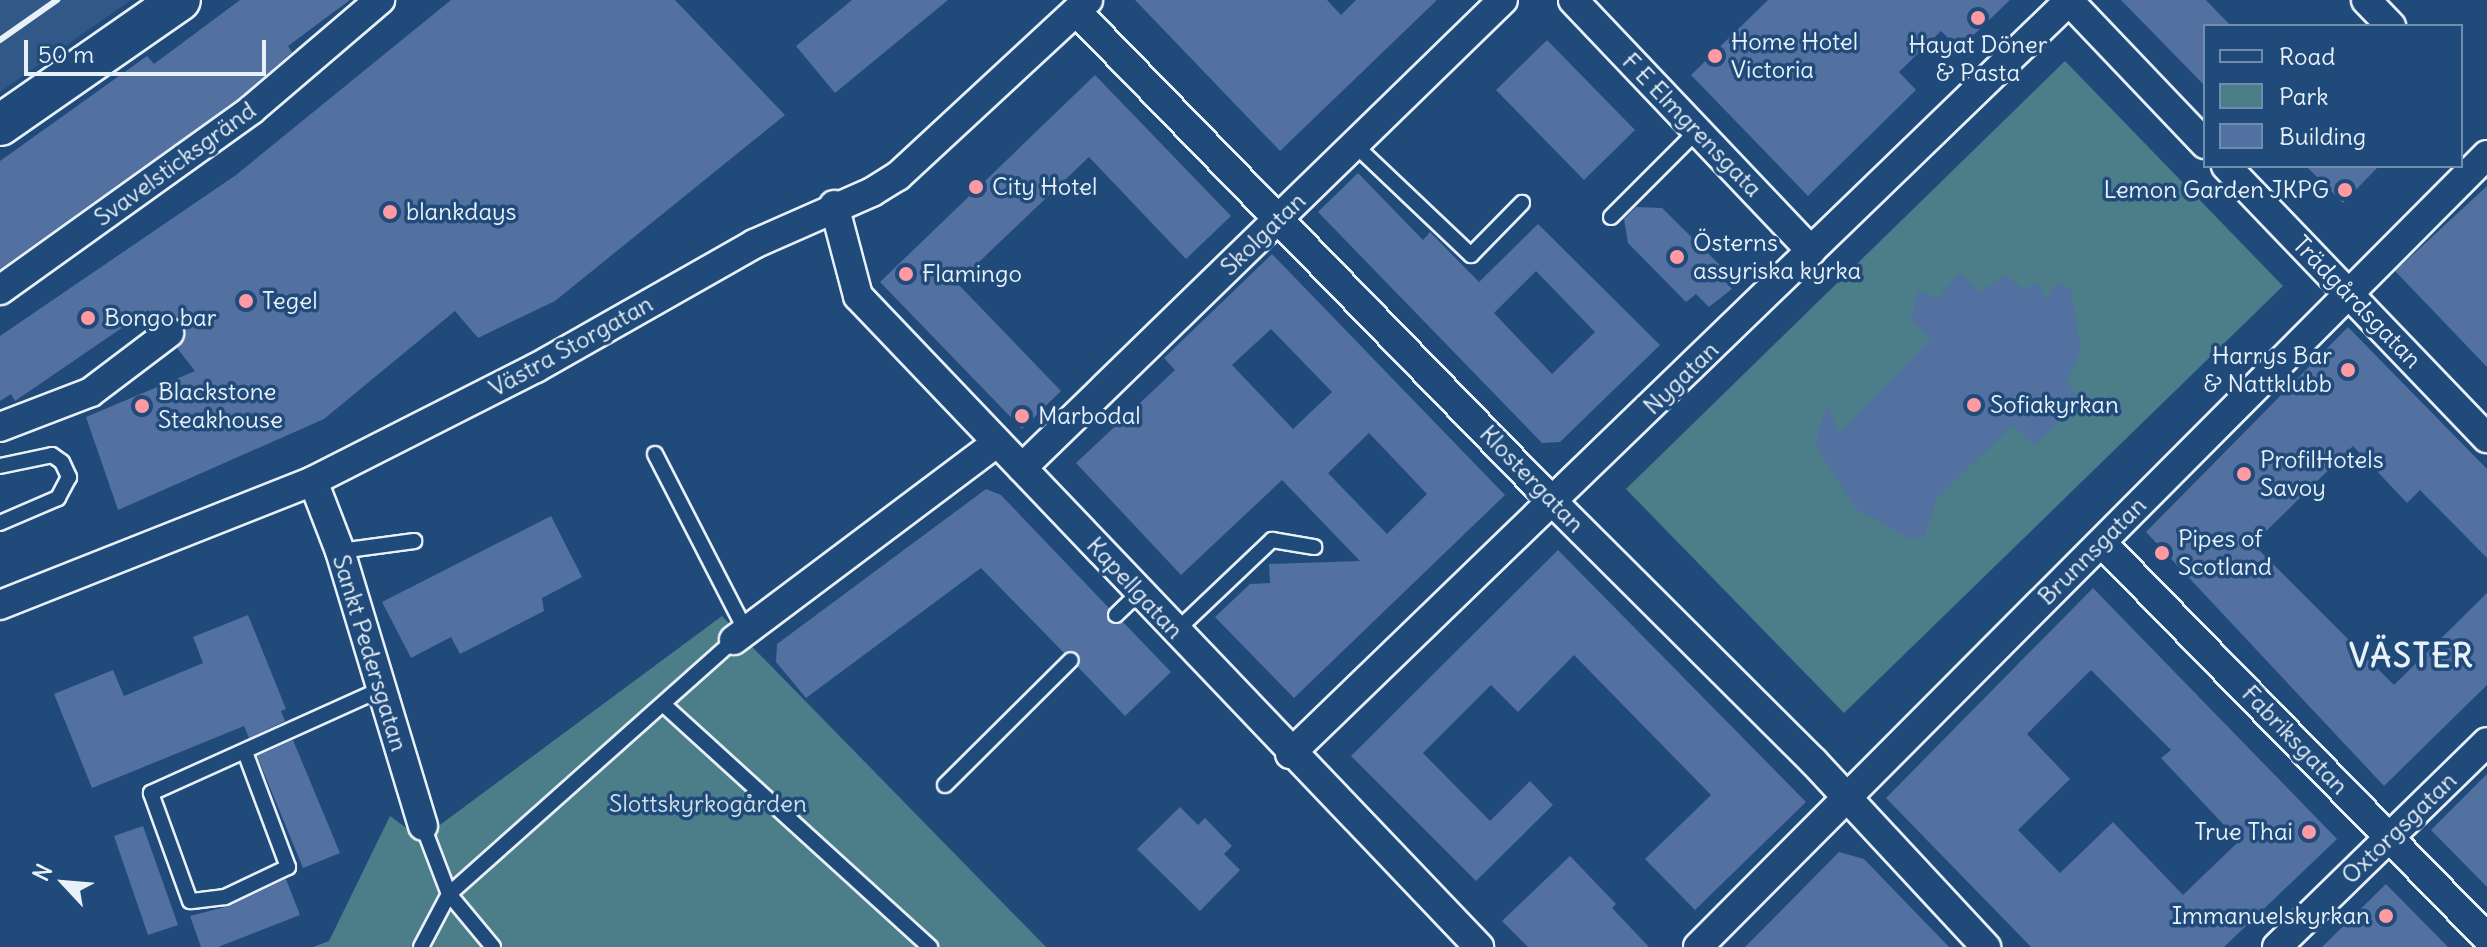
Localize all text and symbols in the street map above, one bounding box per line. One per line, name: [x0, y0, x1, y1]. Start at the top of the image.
marker: Hayat Döner & Pasta: [1969, 9, 1987, 27]
scale bar: [28, 24, 270, 74]
legend: [2203, 24, 2463, 168]
place label: Home Hotel Victoria: [1731, 28, 1858, 84]
place label: Hayat Döner & Pasta: [1908, 31, 2048, 87]
text: 50 m: [38, 39, 94, 69]
text: Road: [2279, 41, 2335, 71]
street label: F E Elmgrensgata: [1616, 47, 1768, 203]
marker: Home Hotel Victoria: [1706, 47, 1724, 65]
text: Park: [2279, 81, 2329, 111]
street label: Svavelsticksgränd: [89, 96, 261, 232]
text: Building: [2279, 121, 2366, 151]
place label: City Hotel: [992, 173, 1097, 201]
place label: Lemon Garden JKPG: [2103, 176, 2329, 204]
marker: City Hotel: [967, 178, 985, 196]
marker: Lemon Garden JKPG: [2336, 181, 2354, 199]
street label: Skolgatan: [1214, 186, 1312, 282]
place label: blankdays: [406, 198, 517, 226]
marker: blankdays: [381, 203, 399, 221]
place label: Österns assyriska kyrka: [1693, 229, 1861, 285]
street label: Trädgårdsgatan: [2287, 230, 2427, 374]
marker: Österns assyriska kyrka: [1668, 248, 1686, 266]
place label: Flamingo: [922, 260, 1022, 288]
marker: Flamingo: [897, 265, 915, 283]
place label: Tegel: [262, 287, 318, 315]
street label: Västra Storgatan: [484, 289, 658, 403]
marker: Tegel: [237, 292, 255, 310]
place label: Bongo bar: [104, 304, 216, 332]
marker: Bongo bar: [79, 309, 97, 327]
street label: Nygatan: [1638, 335, 1724, 421]
place label: Harrys Bar & Nattklubb: [2204, 342, 2332, 398]
marker: Harrys Bar & Nattklubb: [2339, 361, 2357, 379]
place label: Blackstone Steakhouse: [158, 378, 283, 434]
place label: Sofiakyrkan: [1990, 391, 2119, 419]
marker: Sofiakyrkan: [1965, 396, 1983, 414]
marker: Blackstone Steakhouse: [133, 397, 151, 415]
place label: Marbodal: [1038, 402, 1141, 430]
marker: Marbodal: [1013, 407, 1031, 425]
street label: Klostergatan: [1474, 419, 1590, 539]
place label: ProfilHotels Savoy: [2260, 446, 2384, 502]
marker: ProfilHotels Savoy: [2235, 465, 2253, 483]
street label: Brunnsgatan: [2032, 491, 2152, 611]
place label: Pipes of Scotland: [2178, 525, 2272, 581]
street label: Kapellgatan: [1081, 531, 1189, 645]
marker: Pipes of Scotland: [2153, 544, 2171, 562]
street label: Sankt Pedersgatan: [326, 551, 414, 755]
district label: VÄSTER: [2349, 637, 2475, 675]
street label: Fabriksgatan: [2236, 679, 2354, 801]
street label: Oxtorgsgatan: [2336, 766, 2462, 890]
park label: Slottskyrkogården: [609, 790, 807, 818]
place label: True Thai: [2194, 818, 2293, 846]
marker: True Thai: [2300, 823, 2318, 841]
north arrow: [24, 843, 104, 923]
text: N: [27, 860, 58, 885]
place label: Immanuelskyrkan: [2172, 902, 2370, 930]
marker: Immanuelskyrkan: [2377, 907, 2395, 925]

